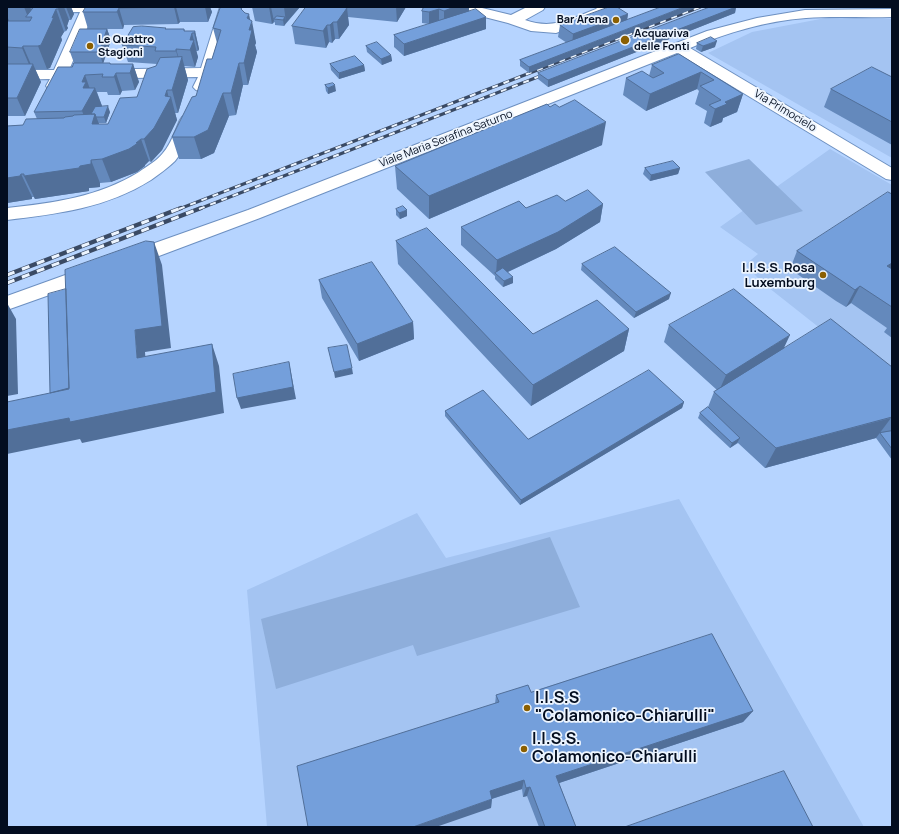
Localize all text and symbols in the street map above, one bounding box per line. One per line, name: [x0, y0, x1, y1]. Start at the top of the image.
place label: Bar Arena: [557, 13, 608, 27]
marker: Bar Arena: [611, 15, 621, 25]
place label: Acquaviva delle Fonti: [634, 27, 690, 53]
place label: Le Quattro Stagioni: [98, 33, 154, 59]
marker: Acquaviva delle Fonti: [619, 34, 631, 46]
marker: Le Quattro Stagioni: [85, 41, 95, 51]
street label: Via Primocielo: [751, 87, 819, 135]
street label: Viale Maria Serafina Saturno: [377, 107, 515, 171]
place label: I.I.S.S. Rosa Luxemburg: [742, 260, 815, 291]
marker: I.I.S.S. Rosa Luxemburg: [818, 270, 828, 280]
place label: I.I.S.S "Colamonico-Chiarulli": [535, 689, 715, 727]
marker: I.I.S.S "Colamonico-Chiarulli": [522, 703, 532, 713]
place label: I.I.S.S. Colamonico-Chiarulli: [532, 730, 697, 768]
marker: I.I.S.S. Colamonico-Chiarulli: [519, 744, 529, 754]

